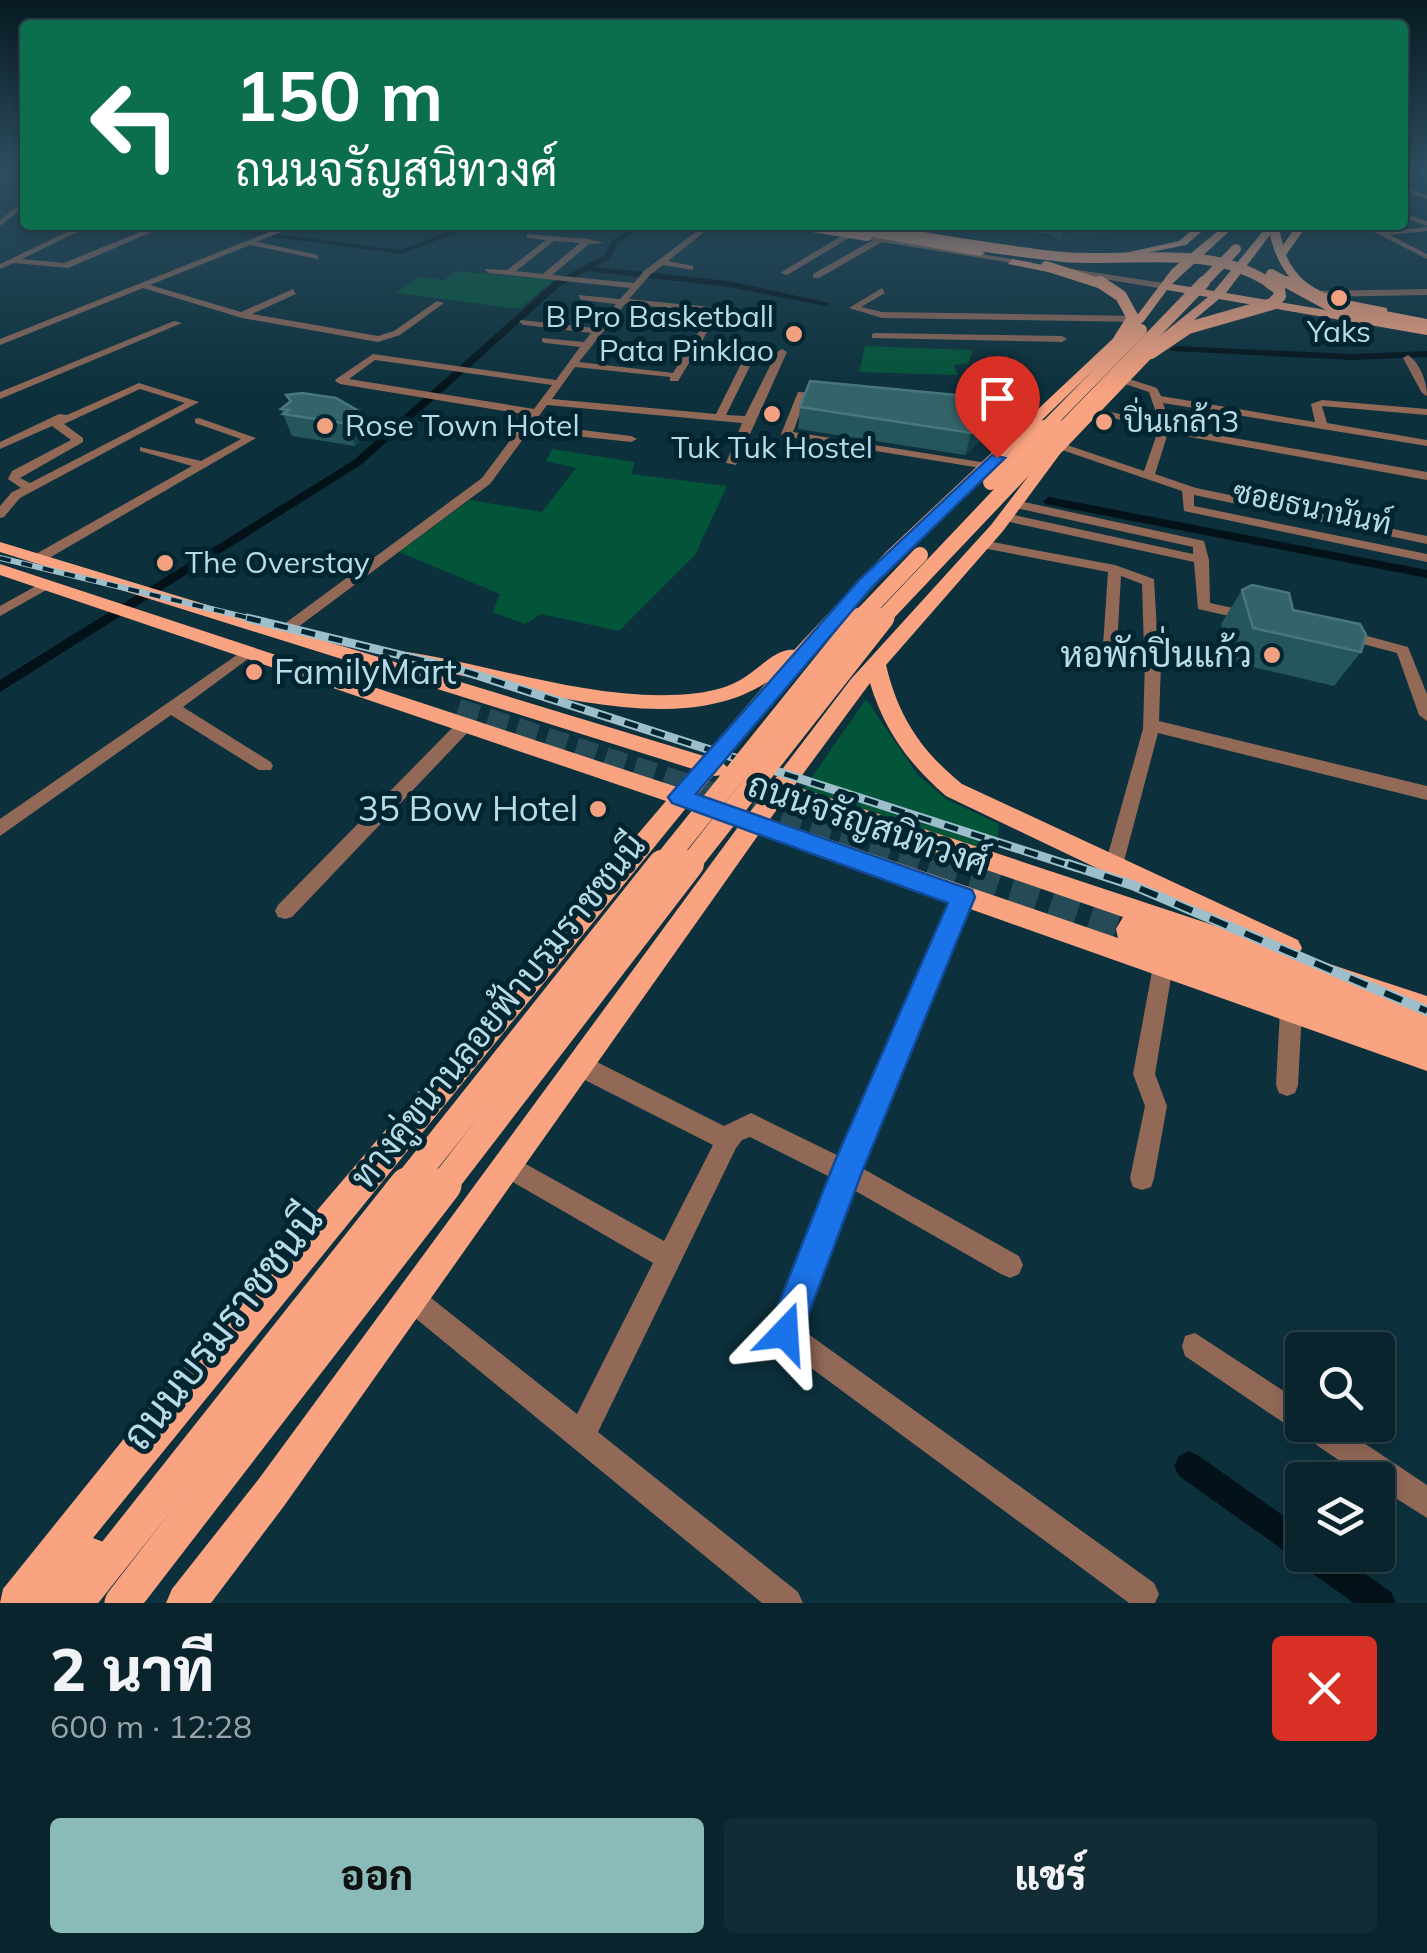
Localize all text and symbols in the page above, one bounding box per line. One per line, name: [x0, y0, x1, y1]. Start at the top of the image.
text: 150 m: [235, 51, 443, 139]
icon: left: [70, 60, 200, 190]
text: ถนนจรัญสนิทวงศ์: [235, 141, 558, 197]
marker: Yaks: [1328, 287, 1350, 309]
place label: B Pro Basketball Pata Pinklao: [545, 297, 774, 369]
place label: Yaks: [1306, 312, 1371, 350]
marker: B Pro Basketball Pata Pinklao: [783, 323, 805, 345]
pin: [955, 356, 1040, 459]
icon: arrive: [970, 371, 1025, 426]
place label: ปิ่นเกล้า3: [1124, 397, 1239, 440]
marker: Tuk Tuk Hostel: [761, 403, 783, 425]
place label: Rose Town Hotel: [345, 406, 580, 444]
marker: ปิ่นเกล้า3: [1093, 411, 1115, 433]
marker: Rose Town Hotel: [314, 415, 336, 437]
place label: Tuk Tuk Hostel: [671, 428, 873, 466]
street label: ซอยธนานันท์: [1229, 472, 1395, 542]
place label: The Overstay: [185, 543, 370, 581]
marker: The Overstay: [154, 552, 176, 574]
place label: หอพักปิ่นแก้ว: [1060, 626, 1252, 676]
marker: หอพักปิ่นแก้ว: [1261, 644, 1283, 666]
place label: FamilyMart: [274, 649, 457, 693]
marker: FamilyMart: [243, 661, 265, 683]
street label: ถนนจรัญสนิทวงศ์: [743, 761, 994, 885]
place label: 35 Bow Hotel: [358, 786, 578, 830]
marker: 35 Bow Hotel: [587, 798, 609, 820]
street label: ทางคู่ขนานลอยฟ้าบรมราชชนนี: [340, 824, 656, 1199]
street label: ถนนบรมราชชนนี: [110, 1194, 334, 1460]
position arrow: [733, 1281, 837, 1385]
map controls: [1285, 1332, 1395, 1572]
button: search: [1285, 1332, 1395, 1442]
button: layers: [1285, 1462, 1395, 1572]
text: 2 นาที: [50, 1631, 214, 1706]
button: close: [1272, 1636, 1377, 1741]
text: 600 m · 12:28: [50, 1706, 252, 1746]
button: ออก: [50, 1818, 704, 1933]
button: แชร์: [724, 1818, 1377, 1933]

